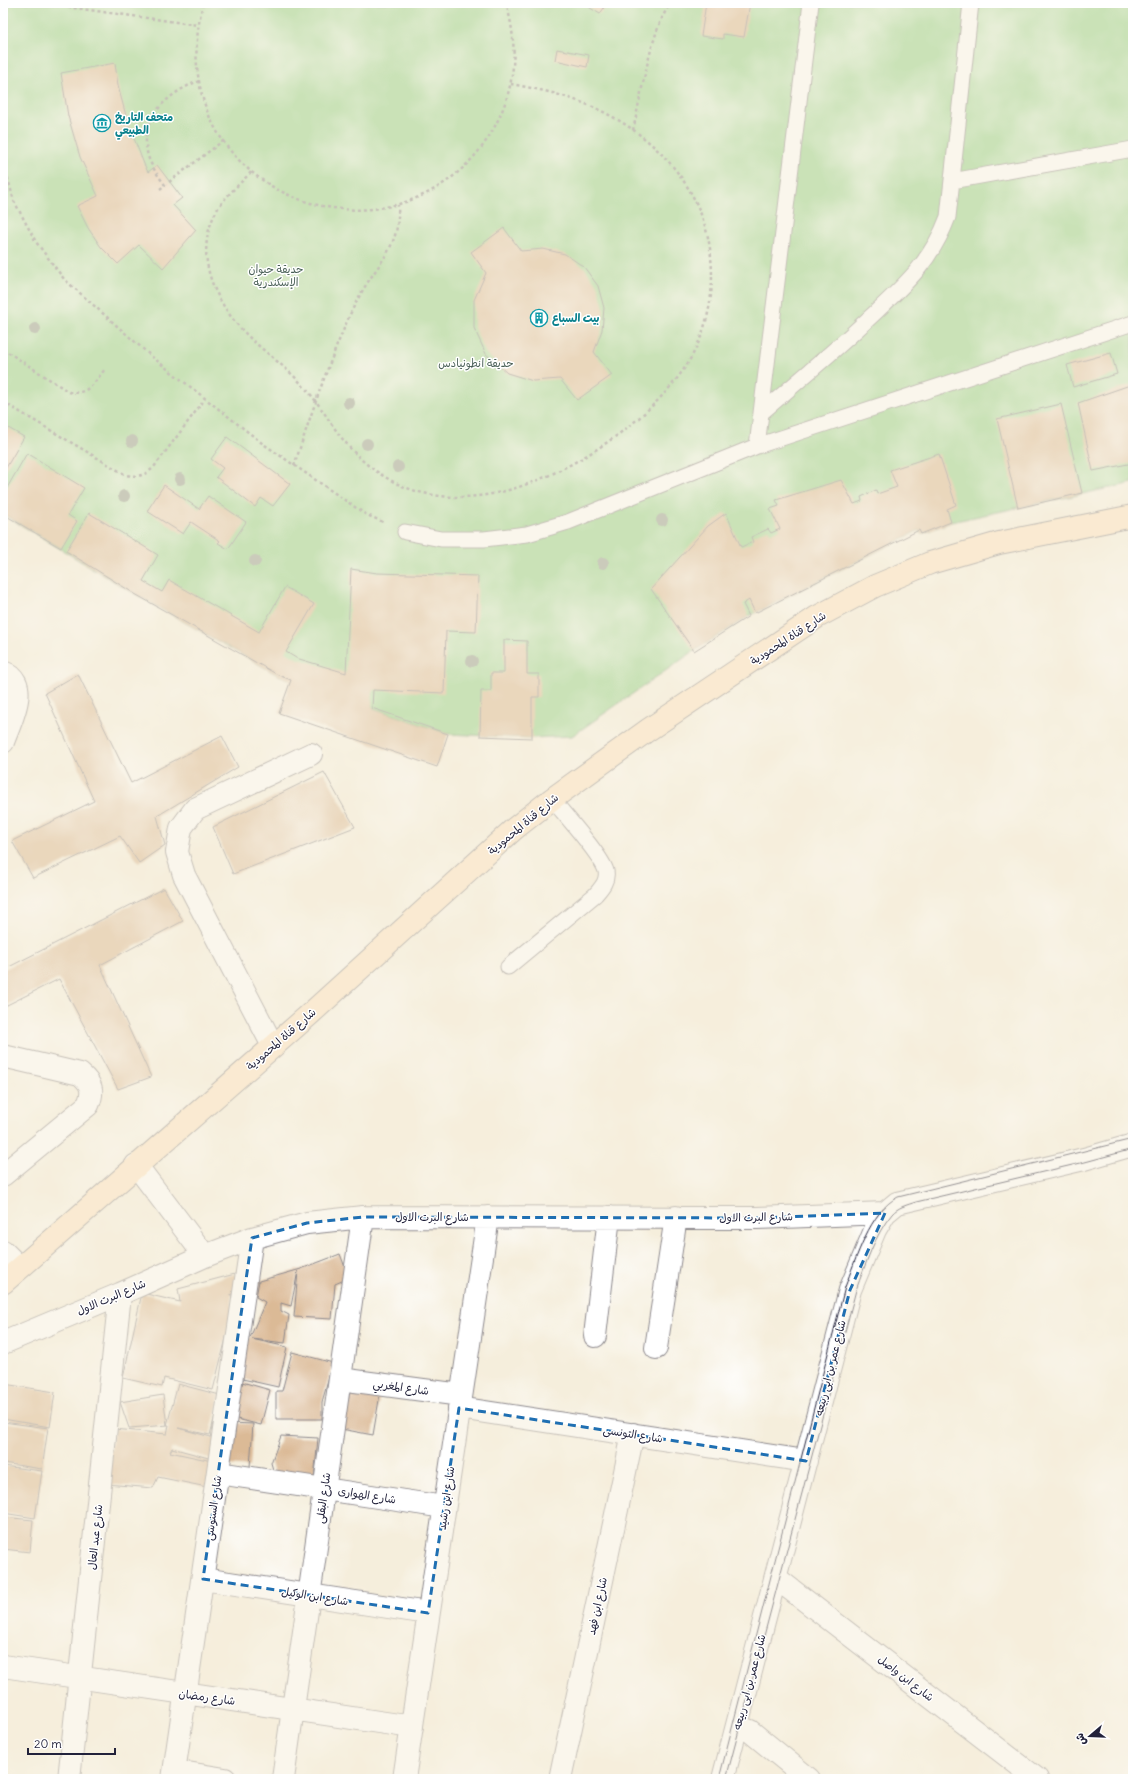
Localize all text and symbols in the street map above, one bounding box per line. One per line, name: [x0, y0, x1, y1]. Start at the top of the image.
place label: متحف التاريخ الطبيعي: [115, 110, 173, 140]
museum icon: متحف التاريخ الطبيعي: [92, 113, 112, 133]
park label: حديقة حيوان الإسكندرية: [248, 262, 304, 290]
building icon: بيت السباع: [529, 308, 549, 328]
place label: بيت السباع: [552, 311, 600, 326]
park label: حديقة انطونيادس: [438, 356, 514, 371]
street label: شارع قناة المحمودية: [747, 608, 830, 669]
street label: شارع قناة المحمودية: [485, 790, 562, 859]
street label: شارع قناة المحمودية: [243, 1005, 320, 1075]
street label: شارع البرت الاول: [719, 1209, 793, 1227]
street label: شارع البرت الاول: [395, 1210, 469, 1226]
street label: شارع البرت الاول: [74, 1276, 148, 1320]
street label: شارع عمر بن ابى ربيعه: [811, 1318, 851, 1418]
street label: شارع المغربي: [371, 1376, 430, 1402]
street label: شارع التونسى: [602, 1422, 664, 1448]
street label: شارع ابن رشيد: [435, 1465, 459, 1531]
street label: شارع البقلى: [312, 1472, 335, 1525]
street label: شارع السنوسى: [202, 1475, 226, 1542]
street label: شارع الهوارى: [337, 1483, 397, 1508]
street label: شارع عبد العال: [85, 1504, 107, 1571]
street label: شارع ابن فهد: [584, 1576, 612, 1637]
street label: شارع ابن الوكيل: [280, 1584, 349, 1610]
street label: شارع عمر بن ابى ربيعه: [729, 1633, 770, 1732]
street label: شارع ابن واصل: [874, 1652, 937, 1706]
street label: شارع رمضان: [178, 1686, 236, 1710]
north arrow: [1070, 1716, 1110, 1756]
scale bar: [28, 1730, 115, 1756]
text: ش: [1072, 1731, 1089, 1747]
text: 20 m: [34, 1736, 62, 1751]

